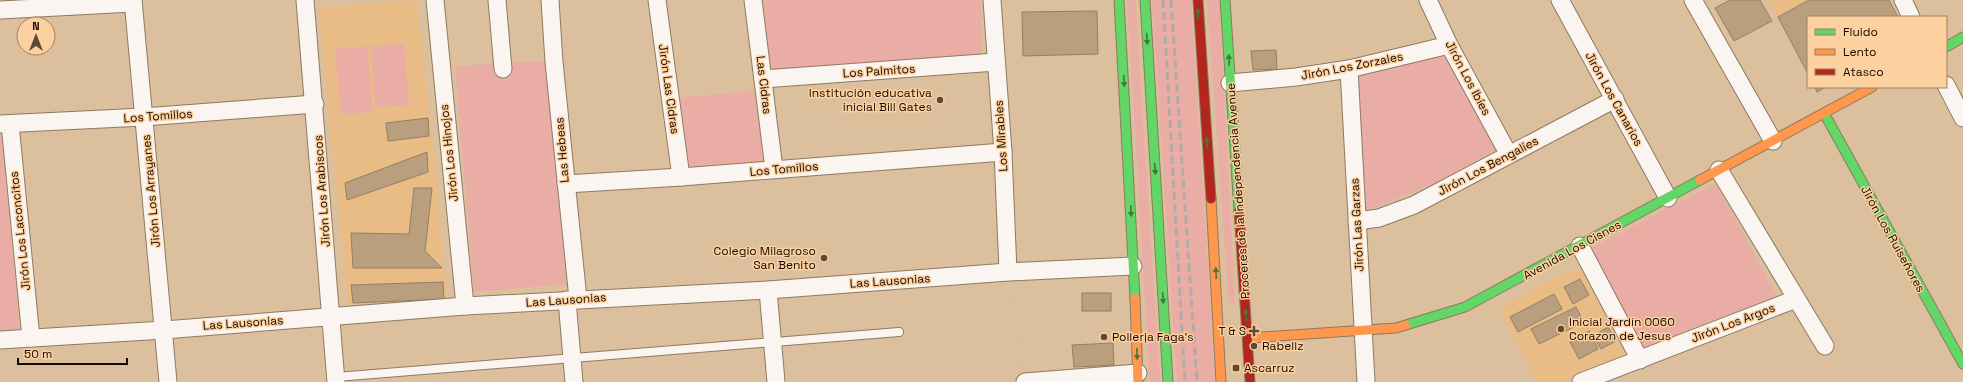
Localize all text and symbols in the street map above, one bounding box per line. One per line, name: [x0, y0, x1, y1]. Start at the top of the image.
one-way arrow: [1195, 8, 1202, 20]
north arrow: [16, 16, 56, 56]
legend: [1807, 16, 1947, 88]
text: N: [32, 19, 40, 33]
text: Fluido: [1843, 24, 1878, 40]
one-way arrow: [1144, 33, 1151, 45]
street label: Jirón Los Ibíes: [1442, 38, 1494, 118]
street label: Jirón Las Cidras: [655, 43, 683, 135]
text: Lento: [1843, 44, 1877, 60]
street label: Jirón Los Zorzales: [1300, 48, 1404, 84]
street label: Jirón Los Canarios: [1581, 49, 1647, 149]
one-way arrow: [1225, 54, 1232, 66]
street label: Las Cidras: [752, 55, 776, 115]
street label: Los Palmitos: [842, 60, 916, 82]
text: Atasco: [1843, 64, 1884, 80]
one-way arrow: [1120, 75, 1127, 87]
street label: Proceres de la Independencia Avenue: [1222, 82, 1254, 300]
place label: Institución educativa inicial Bill Gates: [809, 85, 932, 115]
marker: Institución educativa inicial Bill Gates: [935, 95, 945, 105]
street label: Los Mirables: [991, 100, 1011, 172]
street label: Jirón Los Hinojos: [436, 104, 462, 202]
street label: Los Tomillos: [123, 106, 193, 126]
street label: Las Hebeas: [551, 117, 573, 183]
street label: Jirón Los Bengalíes: [1435, 133, 1541, 199]
street label: Jirón Los Arrayanes: [138, 134, 164, 248]
street label: Jirón Los Arabiscos: [310, 135, 334, 247]
one-way arrow: [1204, 137, 1211, 149]
street label: Los Tomillos: [749, 158, 819, 180]
one-way arrow: [1152, 163, 1159, 175]
street label: Jirón Los Laconcitos: [6, 171, 34, 291]
street label: Jirón Las Garzas: [1347, 178, 1367, 272]
street label: Jirón Los Ruiseñores: [1857, 183, 1929, 295]
one-way arrow: [1128, 205, 1134, 218]
street label: Avenida Los Cisnes: [1520, 216, 1624, 284]
place label: Colegio Milagroso San Benito: [714, 243, 816, 273]
marker: Colegio Milagroso San Benito: [819, 253, 829, 263]
one-way arrow: [1212, 267, 1219, 279]
street label: Las Lausonias: [849, 270, 931, 292]
street label: Las Lausonias: [525, 289, 607, 311]
one-way arrow: [1160, 292, 1167, 304]
street label: Jirón Los Argos: [1689, 300, 1777, 346]
one-way arrow: [1243, 309, 1250, 321]
street label: Las Lausonias: [202, 312, 284, 334]
place label: Inicial Jardín 0060 Corazon de Jesus: [1569, 314, 1675, 344]
place label: T & S: [1218, 323, 1246, 339]
marker: Inicial Jardín 0060 Corazon de Jesus: [1556, 324, 1566, 334]
marker: T & S: [1249, 326, 1259, 336]
place label: Pollerįa Faga's: [1112, 329, 1194, 345]
marker: Pollerįa Faga's: [1099, 332, 1109, 342]
place label: Rabellz: [1262, 338, 1303, 354]
scale bar: [18, 340, 127, 366]
marker: Rabellz: [1249, 341, 1259, 351]
text: 50 m: [24, 346, 52, 362]
one-way arrow: [1134, 348, 1140, 361]
place label: Ascarruz: [1244, 360, 1295, 376]
marker: Ascarruz: [1231, 363, 1241, 373]

